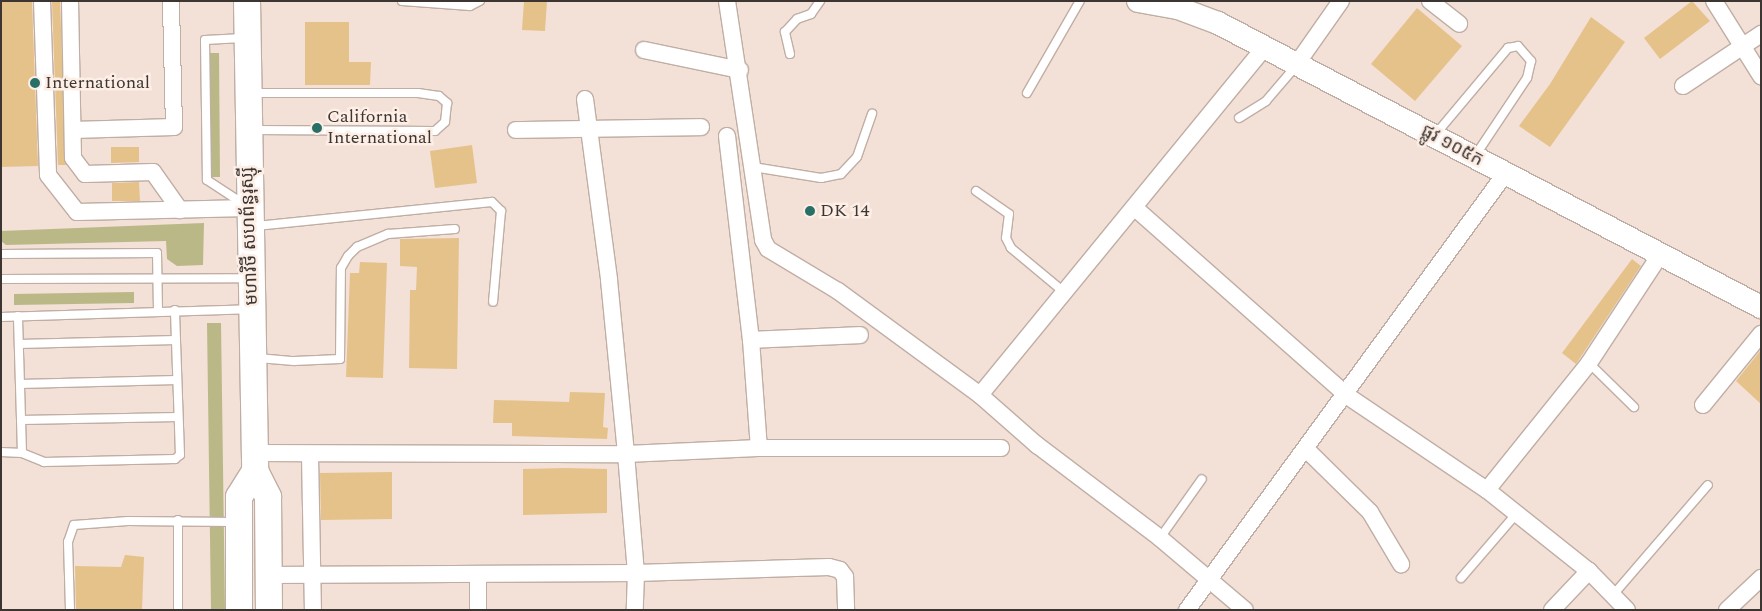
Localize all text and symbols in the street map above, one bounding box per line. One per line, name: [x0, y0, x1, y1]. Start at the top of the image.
place label: International: [45, 72, 150, 94]
marker: International: [29, 77, 41, 89]
place label: California International: [327, 107, 432, 150]
street label: ផ្លូវ ១០៥ក: [1417, 121, 1487, 171]
marker: California International: [311, 122, 323, 134]
street label: មហាវិថី សហព័ន្ធរុស្ស៊ី: [237, 166, 263, 306]
place label: DK 14: [820, 200, 869, 222]
marker: DK 14: [804, 205, 816, 217]

